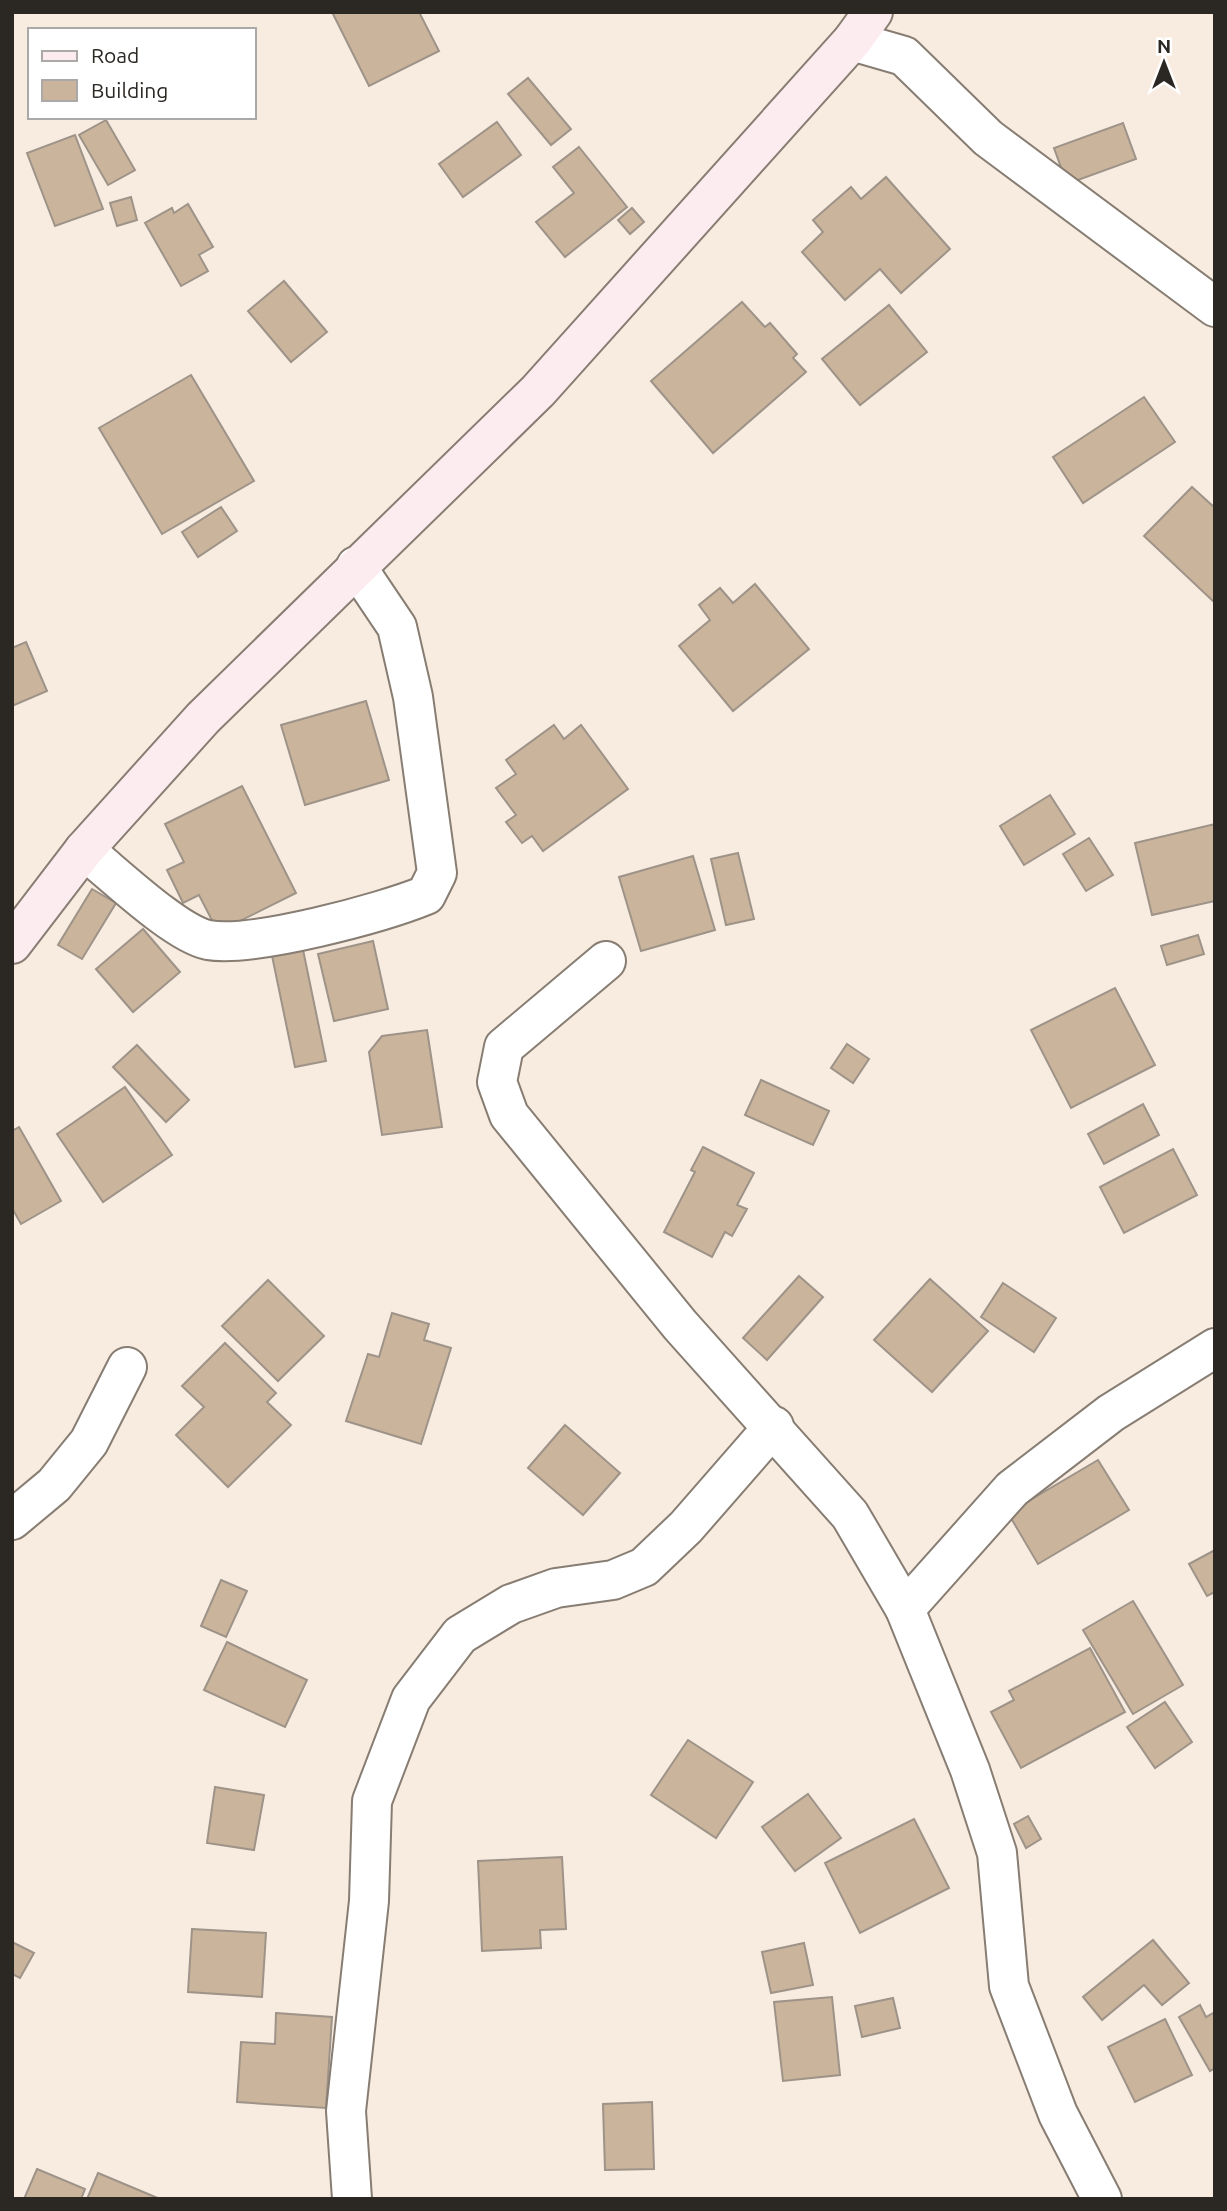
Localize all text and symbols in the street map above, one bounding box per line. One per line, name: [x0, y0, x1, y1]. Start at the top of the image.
legend: [28, 28, 256, 119]
north arrow: [1129, 28, 1199, 98]
text: N: [1157, 35, 1171, 57]
text: Road: [91, 43, 139, 67]
text: Building: [91, 78, 168, 102]

